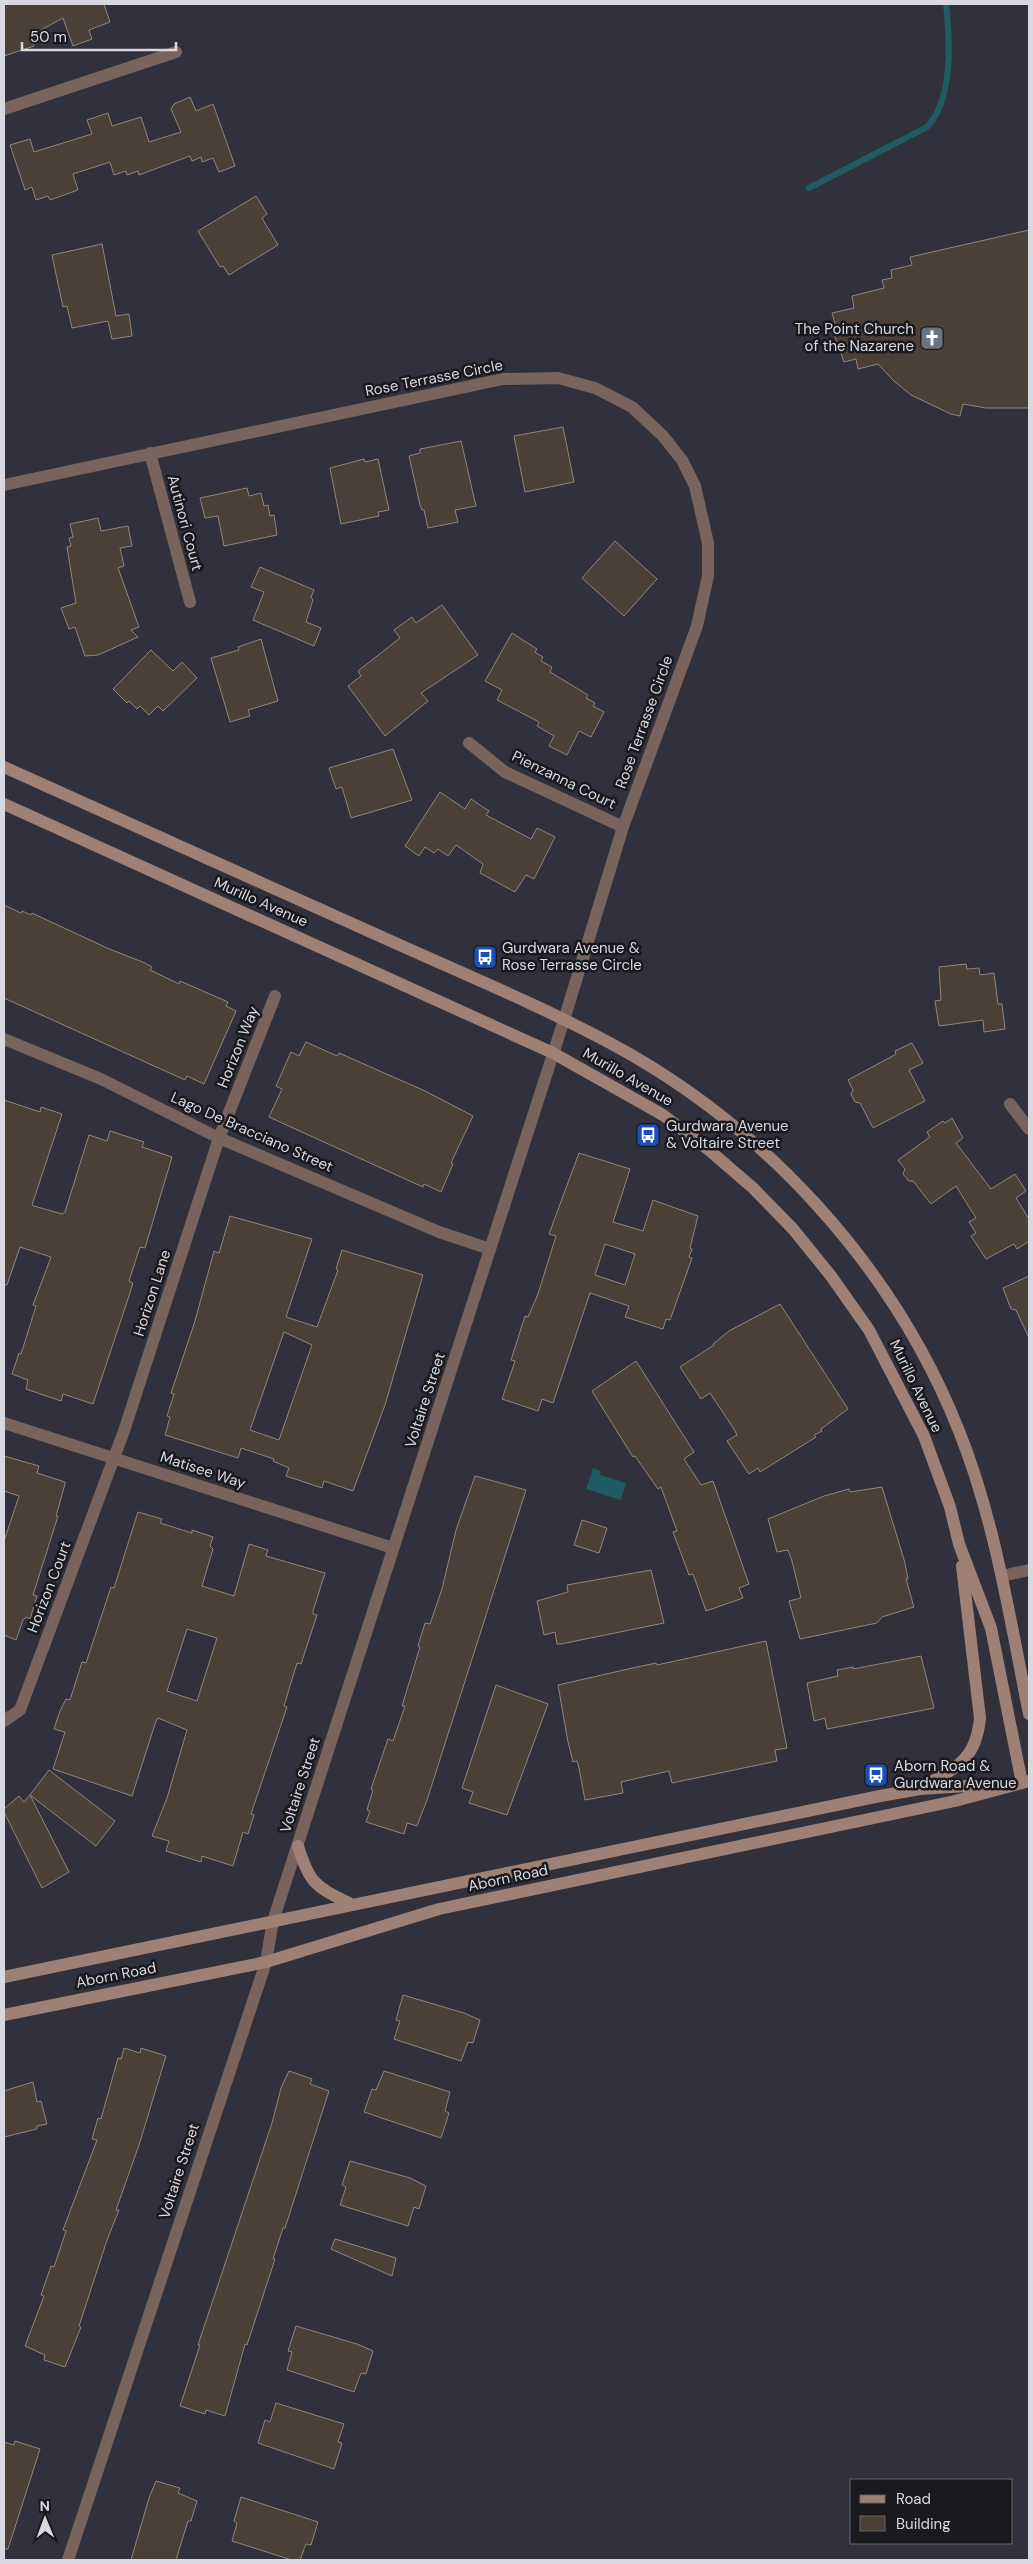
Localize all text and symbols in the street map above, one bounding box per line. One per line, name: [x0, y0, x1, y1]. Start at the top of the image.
scale bar: [22, 20, 176, 52]
text: 50 m: [30, 27, 67, 47]
place label: The Point Church of the Nazarene: [795, 319, 914, 356]
church icon: The Point Church of the Nazarene: [919, 325, 945, 351]
street label: Rose Terrasse Circle: [363, 355, 505, 401]
street label: Autinori Court: [163, 473, 207, 573]
street label: Rose Terrasse Circle: [611, 653, 677, 791]
street label: Pienzanna Court: [509, 746, 619, 814]
street label: Murillo Avenue: [211, 872, 311, 932]
place label: Gurdwara Avenue & Rose Terrasse Circle: [502, 938, 642, 975]
bus stop icon: Gurdwara Avenue & Rose Terrasse Circle: [472, 944, 498, 970]
street label: Horizon Way: [212, 1002, 264, 1091]
street label: Murillo Avenue: [579, 1043, 677, 1111]
street label: Lago De Bracciano Street: [168, 1087, 336, 1177]
place label: Gurdwara Avenue & Voltaire Street: [666, 1116, 789, 1153]
bus stop icon: Gurdwara Avenue & Voltaire Street: [635, 1122, 661, 1148]
street label: Horizon Lane: [129, 1247, 175, 1339]
street label: Murillo Avenue: [885, 1336, 947, 1436]
street label: Voltaire Street: [400, 1350, 450, 1450]
street label: Matisee Way: [158, 1447, 249, 1493]
street label: Horizon Court: [22, 1538, 76, 1636]
street label: Voltaire Street: [275, 1735, 325, 1835]
place label: Aborn Road & Gurdwara Avenue: [894, 1756, 1017, 1793]
bus stop icon: Aborn Road & Gurdwara Avenue: [863, 1762, 889, 1788]
street label: Aborn Road: [466, 1860, 550, 1896]
street label: Aborn Road: [74, 1957, 158, 1993]
street label: Voltaire Street: [154, 2121, 204, 2221]
legend: [850, 2479, 1013, 2544]
text: Road: [896, 2489, 931, 2509]
north arrow: [20, 2494, 70, 2544]
text: N: [40, 2497, 50, 2515]
text: Building: [896, 2514, 951, 2534]

